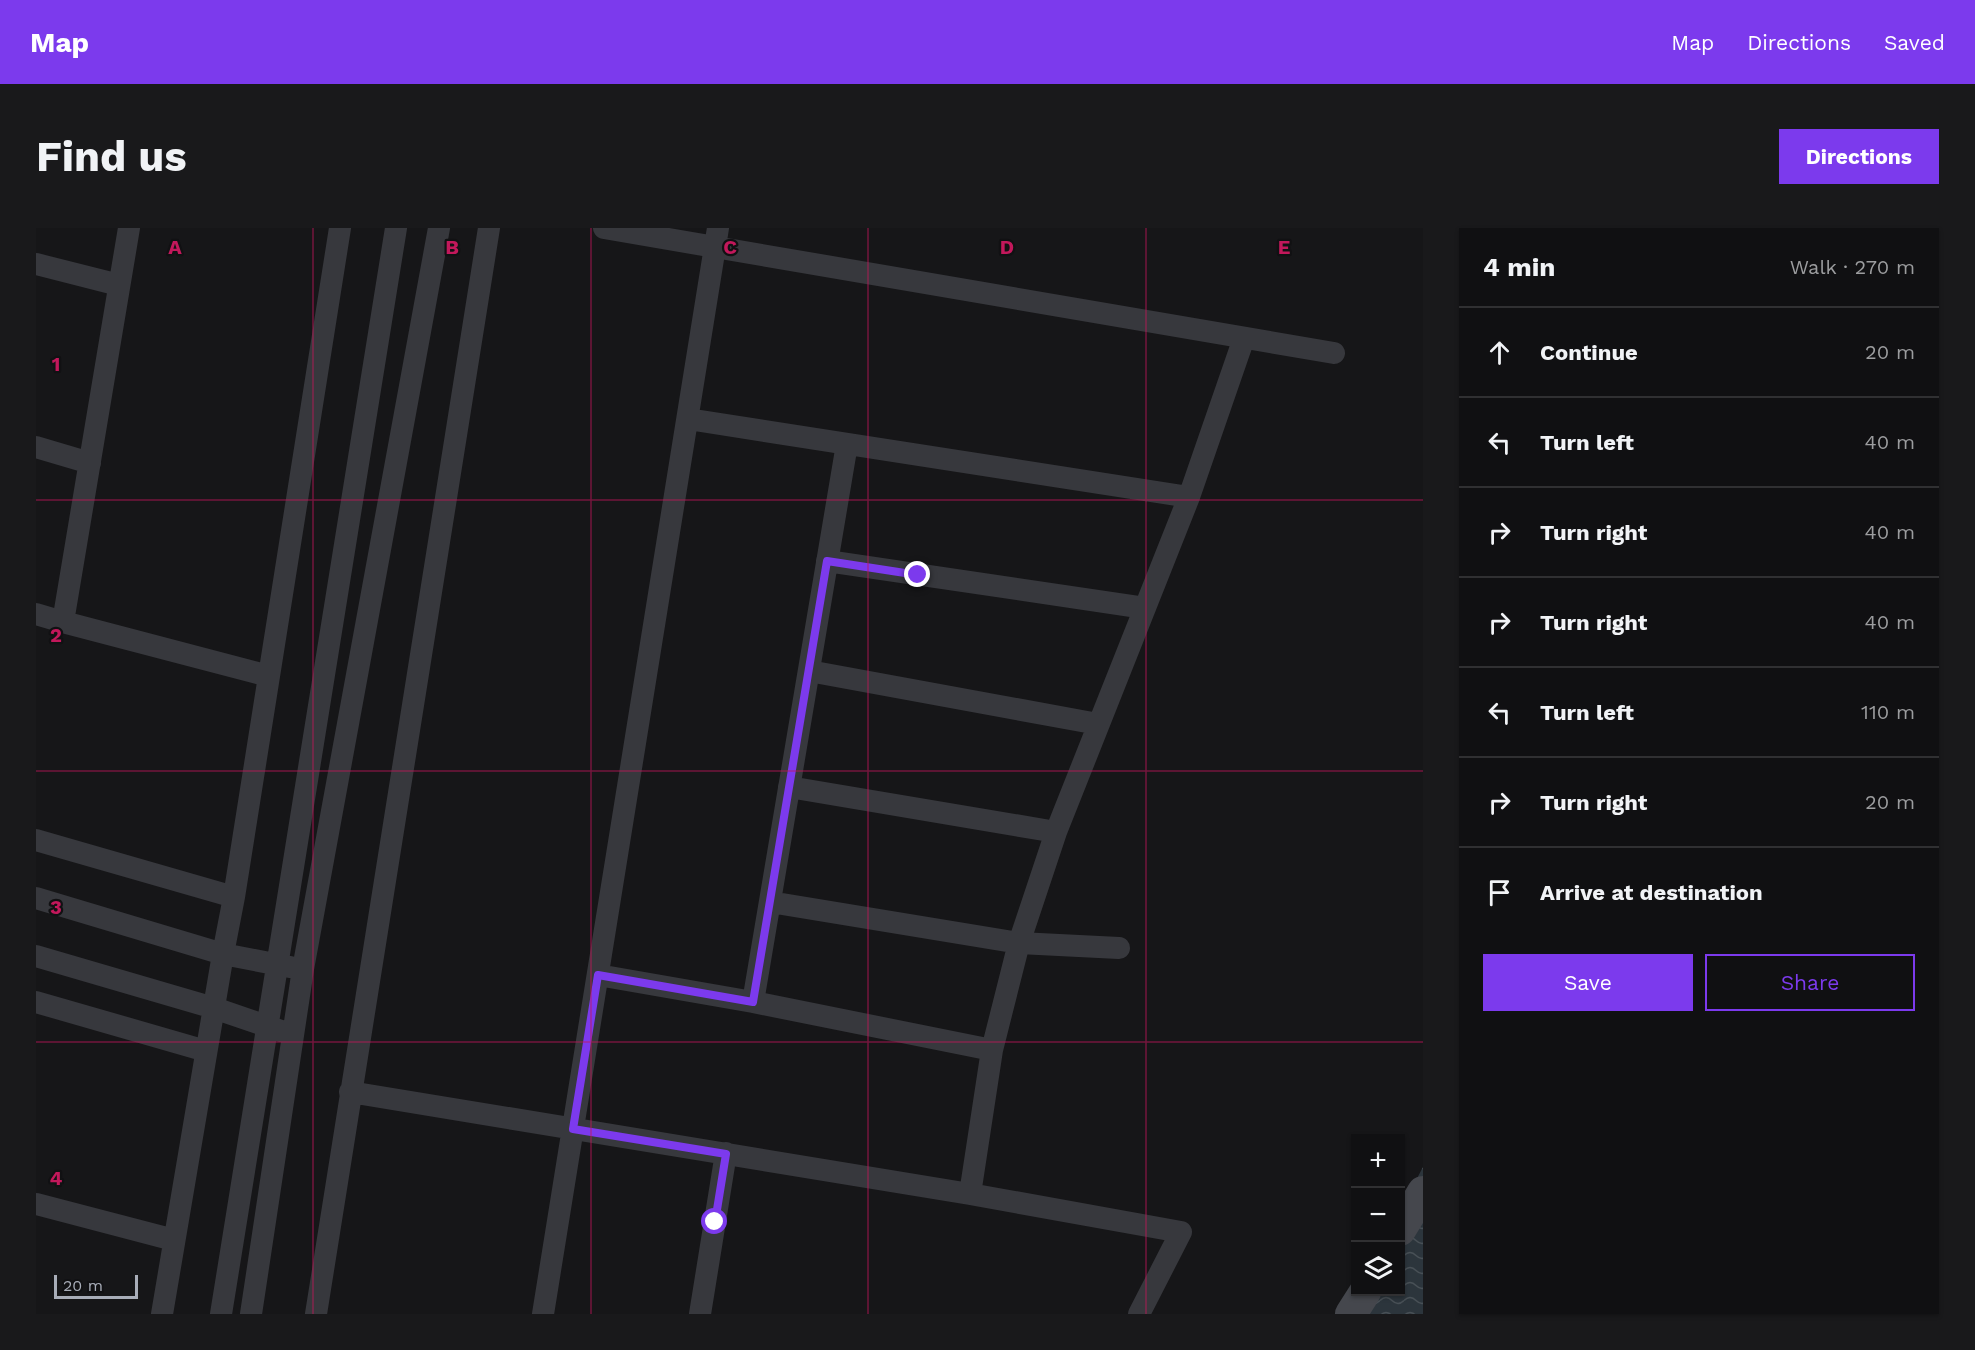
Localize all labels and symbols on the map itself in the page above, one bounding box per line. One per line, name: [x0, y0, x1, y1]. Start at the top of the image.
text: A: [168, 235, 182, 259]
text: B: [445, 235, 459, 259]
text: C: [723, 235, 737, 259]
text: D: [1000, 235, 1014, 259]
text: E: [1278, 235, 1290, 259]
text: 1: [52, 352, 60, 376]
route end: [904, 561, 930, 587]
text: 2: [50, 623, 62, 647]
text: 3: [50, 895, 62, 919]
text: 4: [50, 1166, 63, 1190]
route start: [701, 1208, 727, 1234]
scale bar: [54, 1272, 138, 1300]

